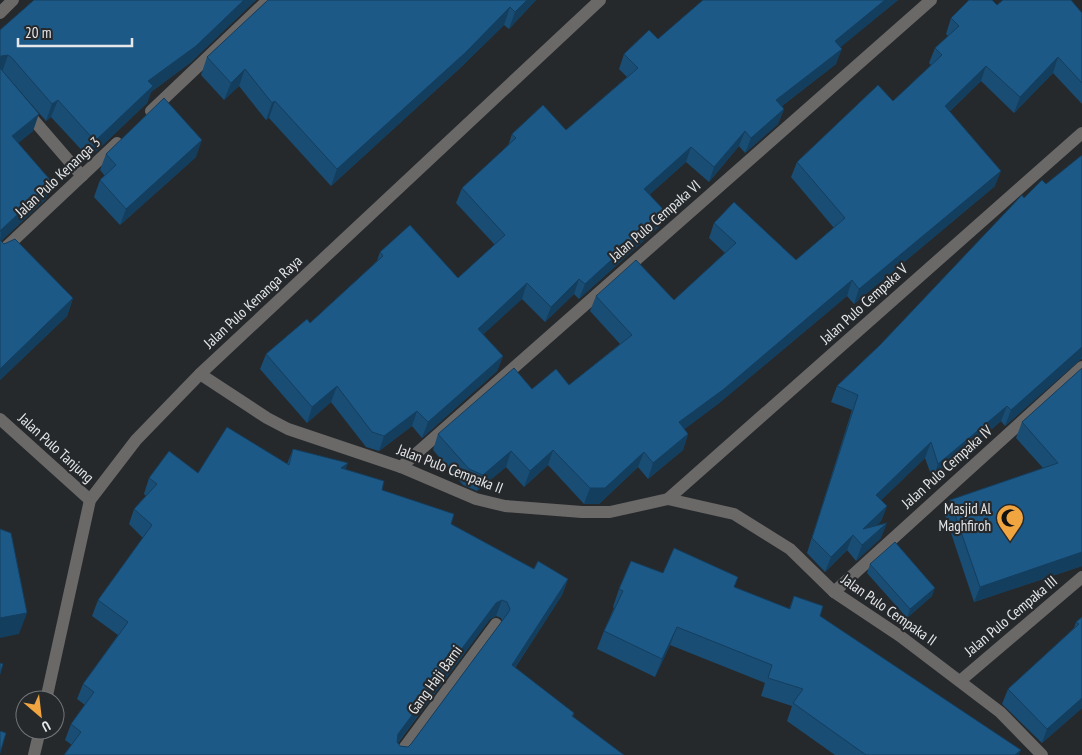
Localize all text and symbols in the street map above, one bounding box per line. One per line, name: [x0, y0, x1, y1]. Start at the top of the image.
scale bar: [18, 15, 131, 47]
text: 20 m: [25, 23, 51, 42]
street label: Jalan Pulo Kenanga 3: [10, 132, 104, 222]
street label: Jalan Pulo Cempaka VI: [604, 176, 704, 266]
street label: Jalan Pulo Kenanga Raya: [199, 251, 306, 353]
street label: Jalan Pulo Cempaka V: [815, 259, 911, 349]
street label: Jalan Pulo Tanjung: [14, 408, 98, 487]
street label: Jalan Pulo Cempaka IV: [897, 421, 996, 513]
street label: Jalan Pulo Cempaka II: [394, 439, 506, 497]
place label: Masjid Al Maghfiroh: [939, 499, 992, 535]
mosque icon: Masjid Al Maghfiroh: [995, 503, 1025, 542]
street label: Jalan Pulo Cempaka II: [837, 569, 941, 649]
street label: Jalan Pulo Cempaka III: [960, 571, 1061, 661]
street label: Gang Haji Barni: [403, 642, 466, 718]
north arrow: [15, 690, 65, 740]
text: U: [39, 717, 54, 736]

